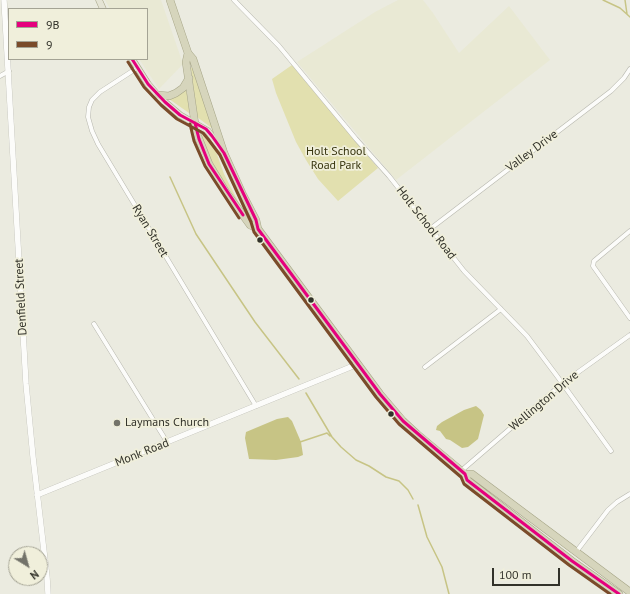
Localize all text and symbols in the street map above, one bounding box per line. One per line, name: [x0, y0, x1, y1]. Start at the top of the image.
legend: [8, 8, 148, 60]
text: 9B: [46, 17, 60, 32]
text: 9: [46, 37, 53, 52]
street label: Valley Drive: [503, 127, 561, 175]
park label: Holt School Road Park: [306, 145, 366, 173]
street label: Holt School Road: [393, 184, 459, 262]
street label: Ryan Street: [129, 202, 171, 260]
unlabelled marker: [255, 235, 265, 245]
street label: Denfield Street: [12, 258, 30, 336]
unlabelled marker: [306, 295, 316, 305]
street label: Wellington Drive: [507, 368, 581, 434]
unlabelled marker: [386, 409, 396, 419]
place label: Laymans Church: [125, 416, 209, 430]
marker: Laymans Church: [112, 418, 122, 428]
street label: Monk Road: [113, 436, 171, 470]
north arrow: [8, 546, 48, 586]
scale bar: [494, 560, 562, 586]
text: N: [28, 567, 42, 583]
text: 100 m: [499, 567, 532, 582]

